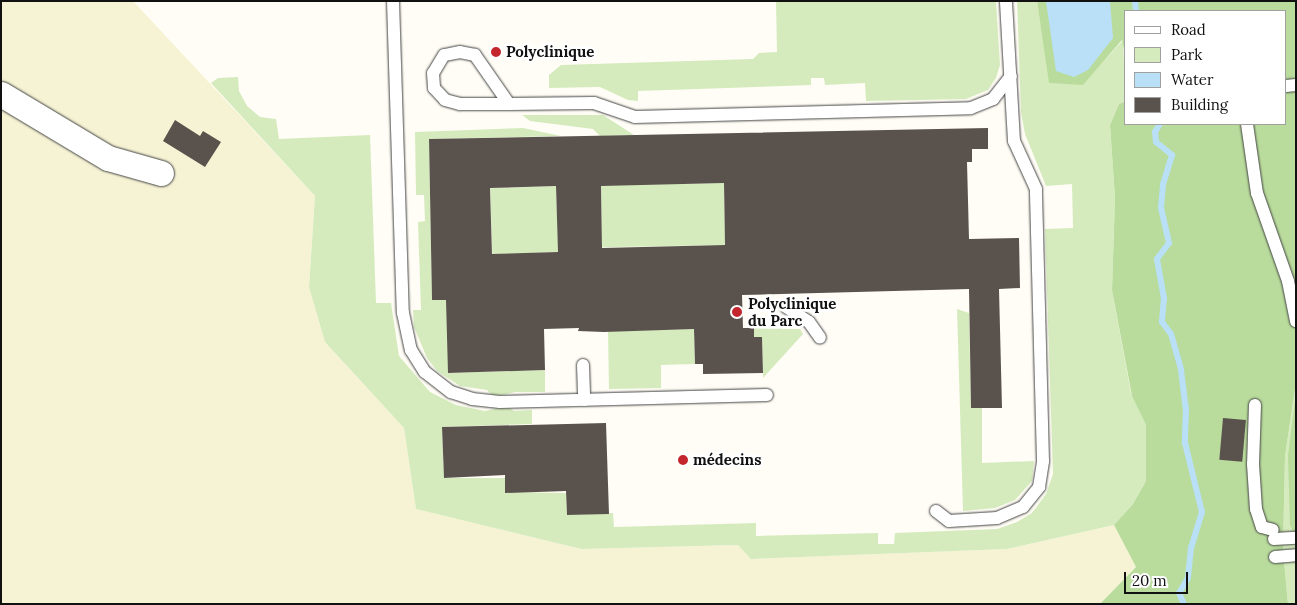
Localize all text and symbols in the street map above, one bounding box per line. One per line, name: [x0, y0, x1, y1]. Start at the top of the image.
legend: [1124, 10, 1287, 125]
text: Road: [1171, 20, 1206, 39]
place label: Polyclinique: [506, 43, 594, 61]
text: Park: [1171, 45, 1202, 64]
marker: Polyclinique: [490, 46, 502, 58]
text: Water: [1171, 70, 1213, 89]
text: Building: [1171, 95, 1228, 114]
place label: Polyclinique du Parc: [748, 294, 836, 329]
marker: Polyclinique du Parc: [730, 305, 744, 319]
place label: médecins: [693, 451, 761, 469]
marker: médecins: [677, 454, 689, 466]
scale bar: [1127, 562, 1191, 594]
text: 20 m: [1132, 571, 1167, 590]

